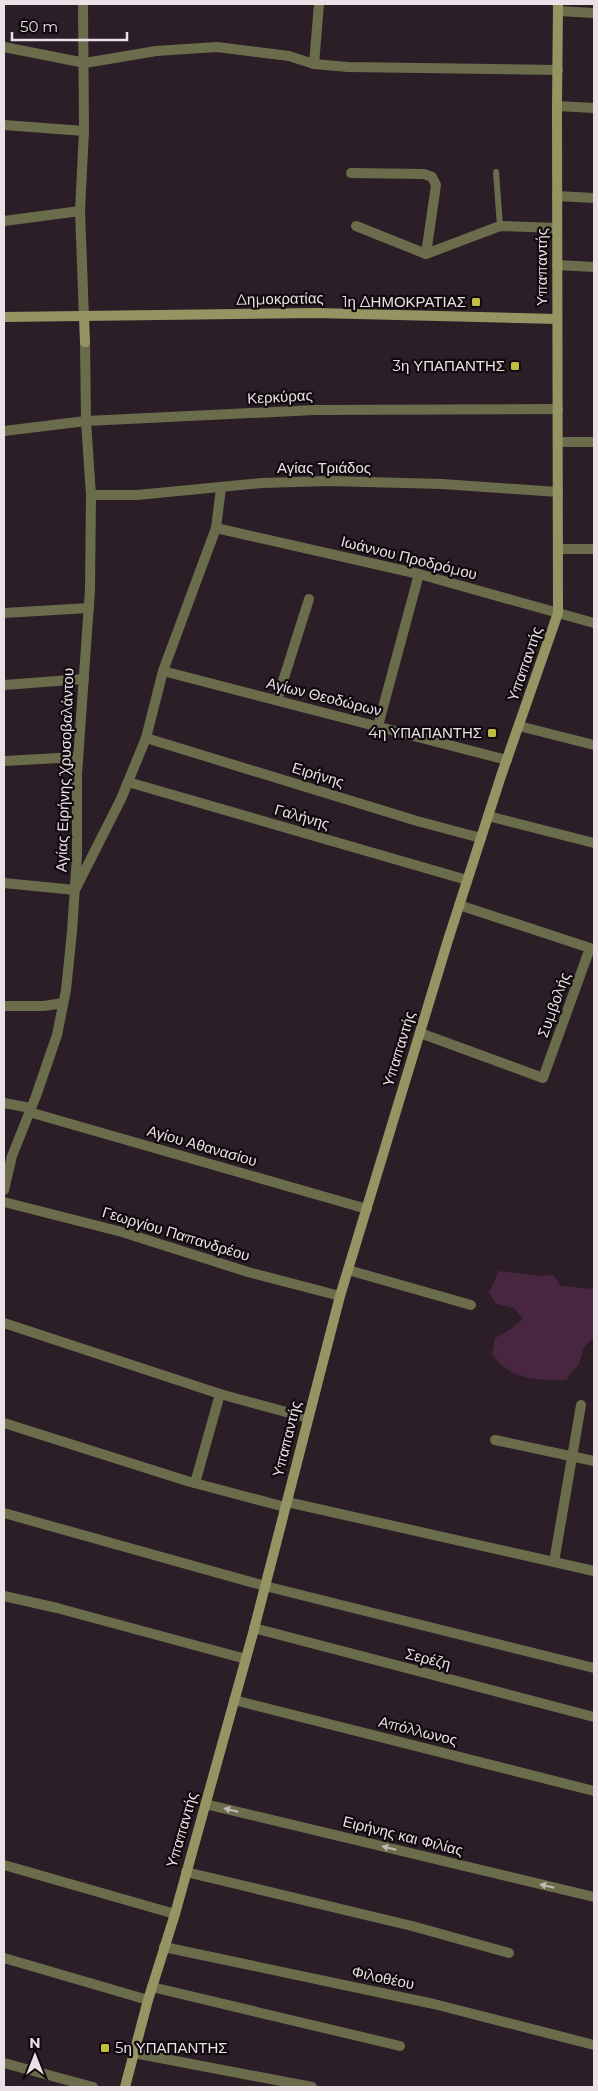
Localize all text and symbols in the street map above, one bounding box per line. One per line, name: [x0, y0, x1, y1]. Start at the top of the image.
scale bar: [12, 10, 128, 42]
text: 50 m: [20, 17, 58, 36]
street label: Υπαπαντής: [532, 228, 551, 306]
street label: Δημοκρατίας: [236, 288, 324, 309]
place label: 1η ΔΗΜΟΚΡΑΤΙΑΣ: [342, 292, 466, 311]
marker: 1η ΔΗΜΟΚΡΑΤΙΑΣ: [470, 296, 482, 308]
place label: 3η ΥΠΑΠΑΝΤΗΣ: [392, 356, 505, 375]
marker: 3η ΥΠΑΠΑΝΤΗΣ: [509, 360, 521, 372]
street label: Κερκύρας: [247, 385, 313, 408]
street label: Αγίας Τριάδος: [277, 458, 371, 477]
street label: Ιωάννου Προδρόμου: [339, 531, 479, 584]
street label: Υπαπαντής: [503, 624, 546, 704]
street label: Αγίας Ειρήνης Χρυσοβαλάντου: [51, 668, 78, 872]
street label: Αγίων Θεοδώρων: [264, 673, 384, 720]
place label: 4η ΥΠΑΠΑΝΤΗΣ: [368, 723, 482, 742]
marker: 4η ΥΠΑΠΑΝΤΗΣ: [486, 727, 498, 739]
street label: Ειρήνης: [290, 758, 346, 791]
street label: Γαλήνης: [272, 800, 332, 833]
street label: Συμβολής: [533, 969, 574, 1040]
street label: Υπαπαντής: [378, 1009, 419, 1089]
street label: Αγίου Αθανασίου: [145, 1121, 259, 1170]
street label: Γεωργίου Παπανδρέου: [100, 1202, 252, 1265]
street label: Υπαπαντής: [268, 1399, 305, 1479]
street label: Σερέζη: [404, 1644, 453, 1673]
street label: Απόλλωνος: [377, 1712, 459, 1749]
street label: Υπαπαντής: [162, 1790, 201, 1870]
one-way arrow: [223, 1806, 238, 1814]
street label: Ειρήνης και Φιλίας: [341, 1811, 465, 1860]
one-way arrow: [381, 1844, 396, 1852]
one-way arrow: [539, 1882, 554, 1890]
street label: Φιλοθέου: [350, 1962, 416, 1993]
north arrow: [10, 2031, 60, 2081]
text: N: [29, 2034, 41, 2052]
place label: 5η ΥΠΑΠΑΝΤΗΣ: [115, 2038, 228, 2057]
marker: 5η ΥΠΑΠΑΝΤΗΣ: [99, 2042, 111, 2054]

